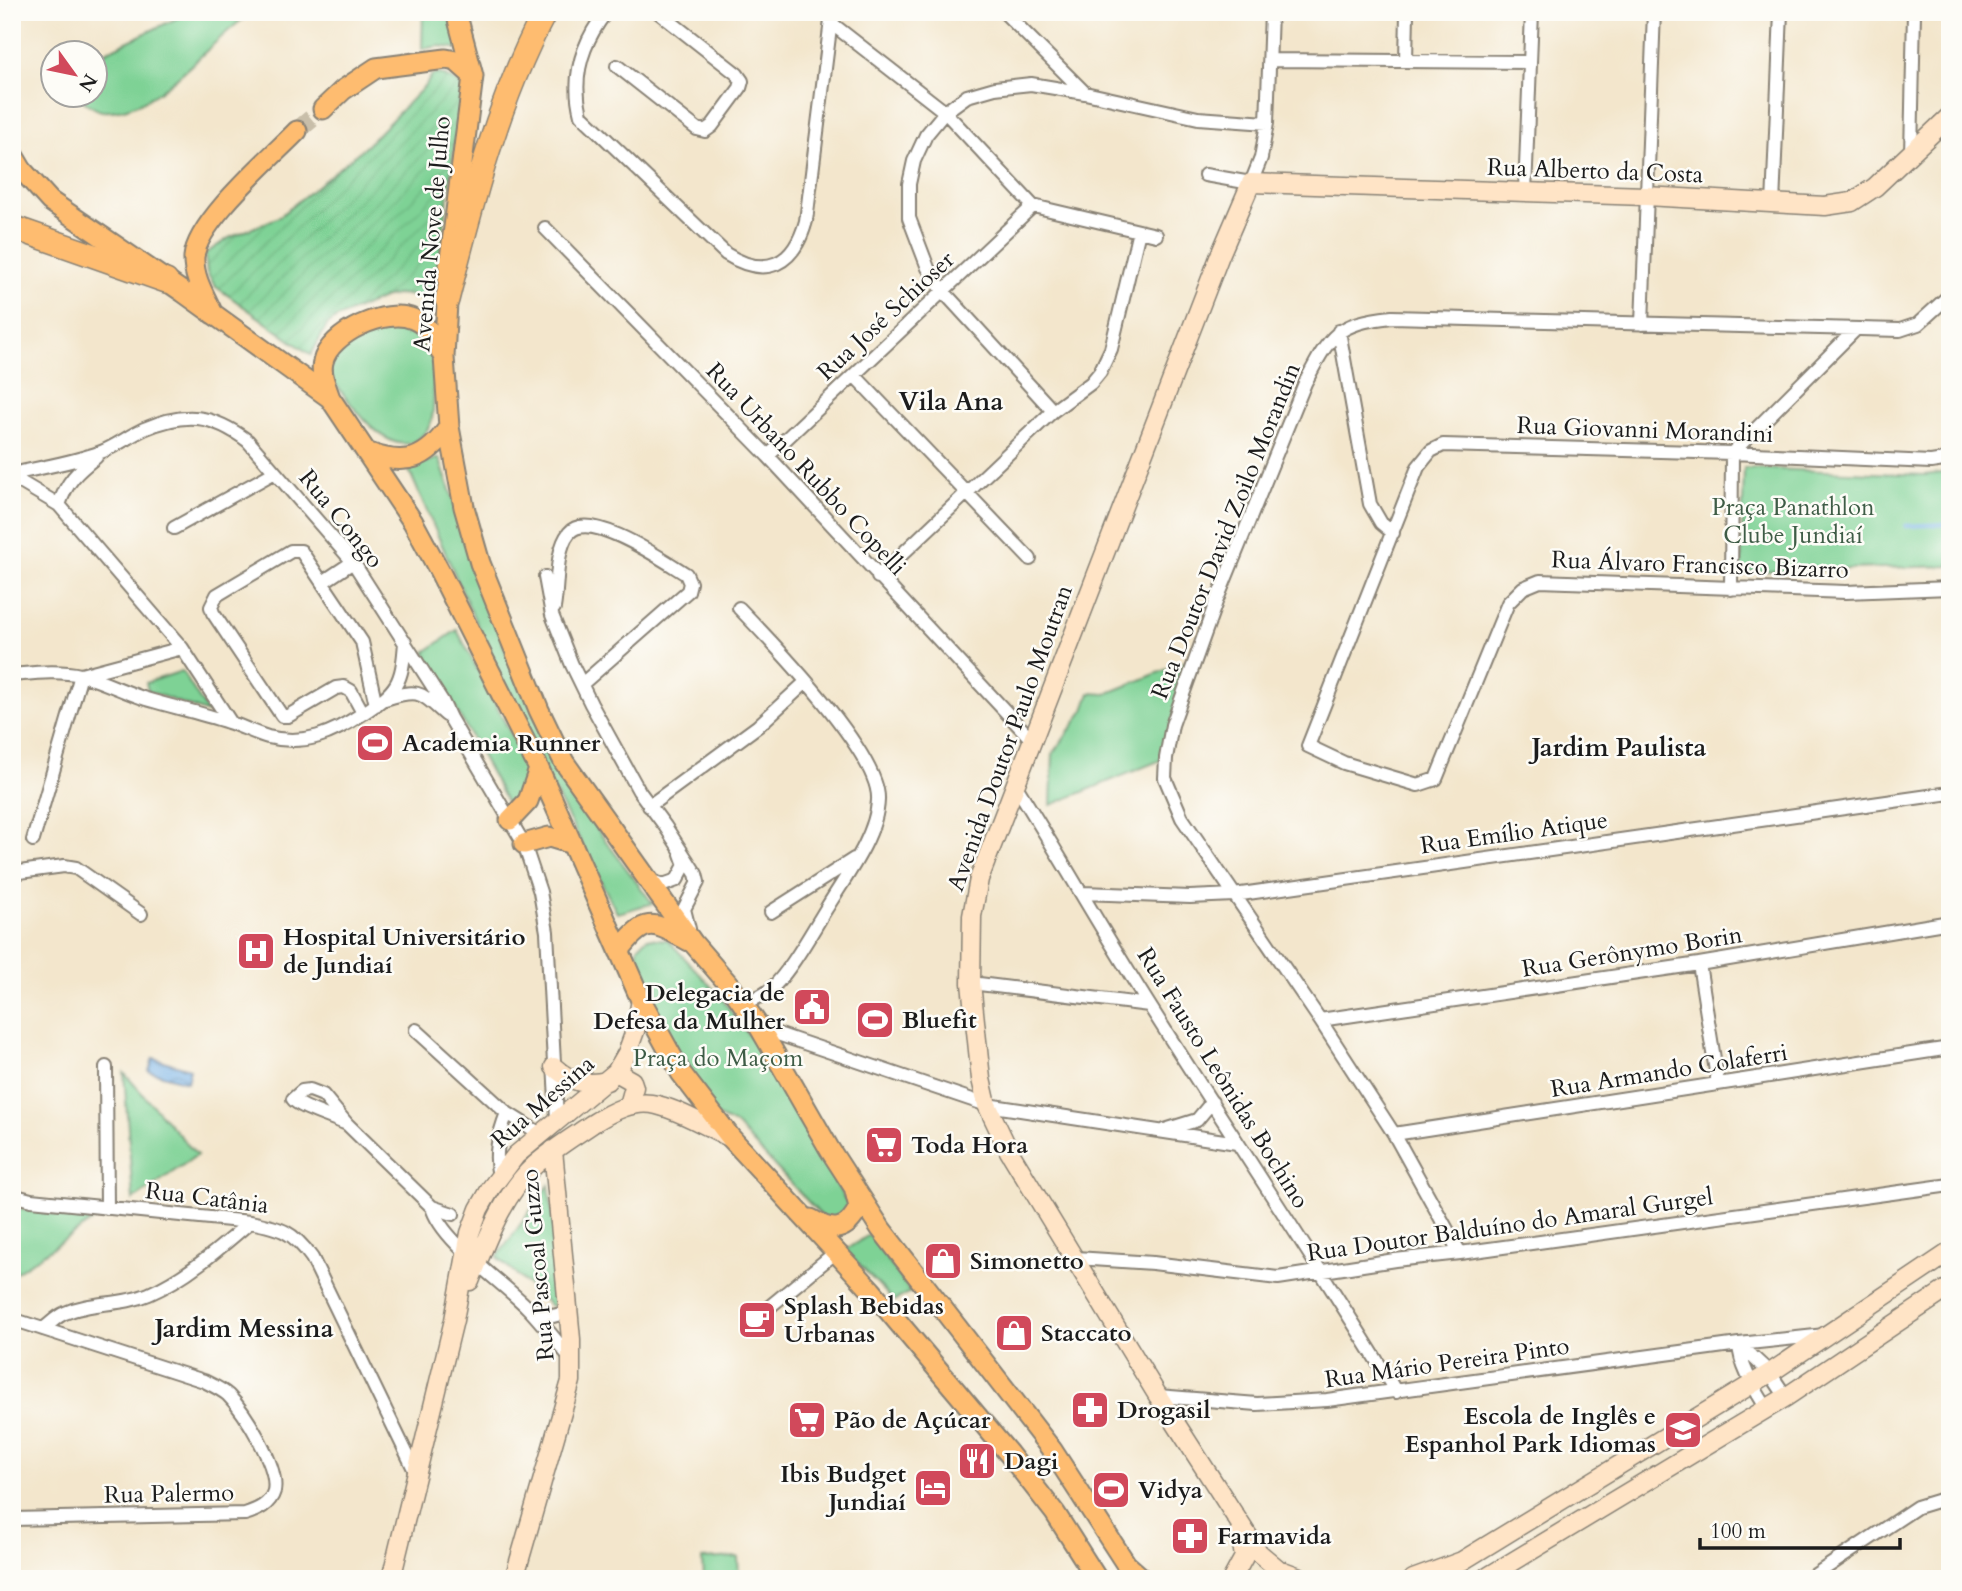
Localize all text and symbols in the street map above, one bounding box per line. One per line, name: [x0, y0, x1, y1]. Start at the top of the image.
north arrow: [38, 38, 108, 108]
text: N: [72, 69, 103, 97]
street label: Avenida Nove de Julho: [405, 115, 459, 353]
street label: Rua Alberto da Costa: [1486, 151, 1704, 191]
street label: Rua José Schioser: [810, 244, 962, 388]
street label: Rua Urbano Rubbo Copelli: [698, 355, 914, 583]
street label: Rua Doutor David Zoilo Morandin: [1143, 358, 1309, 704]
district label: Vila Ana: [899, 384, 1004, 419]
street label: Rua Giovanni Morandini: [1516, 409, 1774, 451]
street label: Rua Congo: [291, 463, 391, 575]
park label: Praça Panathlon Clube Jundiaí: [1711, 491, 1875, 552]
street label: Rua Álvaro Francisco Bizarro: [1551, 543, 1849, 587]
street label: Avenida Doutor Paulo Moutran: [939, 580, 1081, 896]
sports icon: Academia Runner: [354, 722, 396, 764]
place label: Academia Runner: [402, 727, 601, 760]
district label: Jardim Paulista: [1528, 730, 1707, 765]
street label: Rua Emílio Atique: [1418, 804, 1610, 862]
street label: Rua Gerônymo Borin: [1519, 918, 1745, 986]
place label: Hospital Universitário de Jundiaí: [283, 921, 525, 982]
hospital icon: Hospital Universitário de Jundiaí: [235, 930, 277, 972]
street label: Rua Fausto Leônidas Bochino: [1129, 941, 1317, 1215]
place label: Delegacia de Defesa da Mulher: [593, 977, 785, 1038]
public building icon: Delegacia de Defesa da Mulher: [791, 986, 833, 1028]
sports icon: Bluefit: [854, 999, 896, 1041]
place label: Bluefit: [902, 1004, 977, 1037]
street label: Rua Armando Colaferri: [1548, 1036, 1790, 1106]
park label: Praça do Maçom: [633, 1042, 804, 1075]
street label: Rua Messina: [484, 1047, 602, 1156]
supermarket icon: Toda Hora: [863, 1124, 905, 1166]
place label: Toda Hora: [911, 1129, 1028, 1162]
street label: Rua Pascoal Guzzo: [513, 1168, 563, 1362]
street label: Rua Catânia: [143, 1174, 271, 1222]
street label: Rua Doutor Balduíno do Amaral Gurgel: [1305, 1180, 1715, 1270]
shop icon: Simonetto: [922, 1240, 964, 1282]
place label: Simonetto: [970, 1245, 1084, 1278]
place label: Splash Bebidas Urbanas: [784, 1290, 944, 1351]
cafe icon: Splash Bebidas Urbanas: [736, 1299, 778, 1341]
district label: Jardim Messina: [150, 1311, 334, 1346]
shop icon: Staccato: [993, 1312, 1035, 1354]
place label: Staccato: [1041, 1317, 1132, 1350]
street label: Rua Mário Pereira Pinto: [1323, 1329, 1571, 1397]
pharmacy icon: Drogasil: [1069, 1389, 1111, 1431]
place label: Drogasil: [1117, 1394, 1210, 1427]
supermarket icon: Pão de Açúcar: [786, 1399, 828, 1441]
place label: Escola de Inglês e Espanhol Park Idiomas: [1405, 1400, 1656, 1461]
place label: Pão de Açúcar: [834, 1404, 991, 1437]
school or university icon: Escola de Inglês e Espanhol Park Idiomas: [1662, 1409, 1704, 1451]
restaurant icon: Dagi: [956, 1440, 998, 1482]
place label: Dagi: [1004, 1445, 1059, 1478]
place label: Ibis Budget Jundiaí: [780, 1458, 907, 1519]
hotel icon: Ibis Budget Jundiaí: [912, 1467, 954, 1509]
sports icon: Vidya: [1090, 1469, 1132, 1511]
place label: Vidya: [1138, 1474, 1203, 1507]
street label: Rua Palermo: [104, 1476, 234, 1512]
scale bar: [1700, 1507, 1899, 1551]
pharmacy icon: Farmavida: [1169, 1515, 1211, 1557]
text: 100 m: [1710, 1517, 1766, 1546]
place label: Farmavida: [1217, 1520, 1332, 1553]

